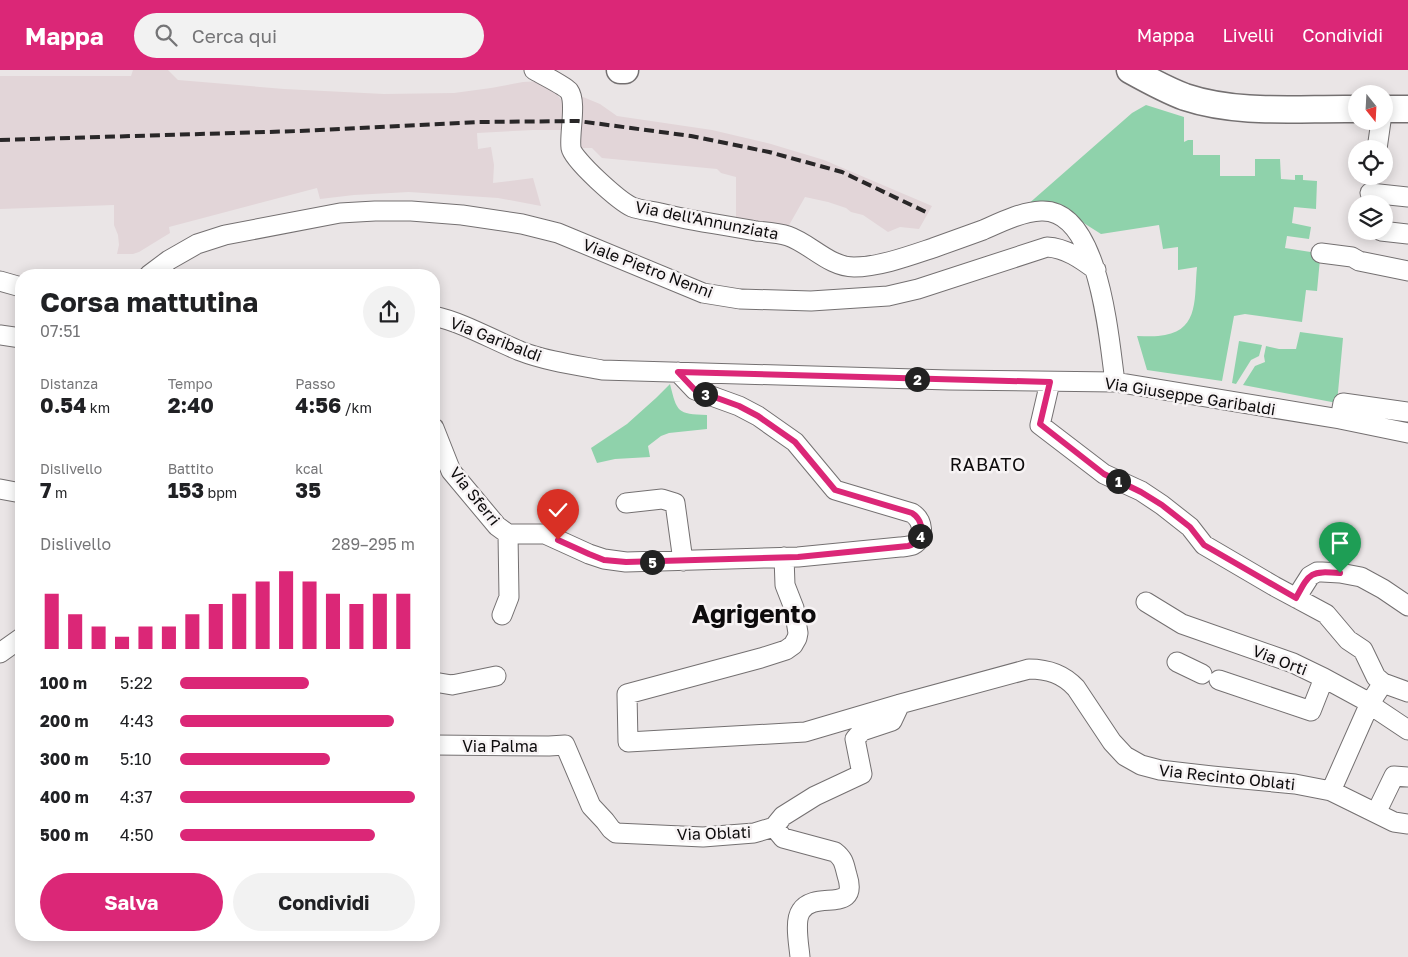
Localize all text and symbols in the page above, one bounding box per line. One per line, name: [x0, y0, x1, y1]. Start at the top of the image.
search box: [134, 13, 484, 58]
text: Mappa: [25, 21, 104, 50]
icon: search: [152, 21, 180, 49]
text: Cerca qui: [192, 24, 277, 47]
text: Mappa: [1137, 24, 1195, 46]
text: Livelli: [1223, 24, 1274, 46]
text: Condividi: [1302, 24, 1383, 46]
north arrow: [1348, 85, 1392, 130]
map controls: [1348, 85, 1393, 240]
button: locate: [1348, 140, 1393, 185]
button: layers: [1348, 195, 1393, 240]
street label: Via dell'Annunziata: [634, 196, 780, 244]
street label: Viale Pietro Nenni: [580, 234, 716, 302]
text: Corsa mattutina: [40, 285, 258, 318]
button: share: [363, 286, 415, 338]
street label: Via Garibaldi: [447, 312, 545, 366]
text: 07:51: [40, 321, 80, 341]
pin: 2: [904, 366, 930, 392]
text: 2: [913, 371, 922, 388]
street label: Via Giuseppe Garibaldi: [1103, 373, 1277, 419]
text: Distanza: [40, 375, 98, 392]
text: Tempo: [168, 375, 213, 392]
text: Passo: [295, 375, 336, 392]
pin: 3: [692, 382, 718, 406]
text: 3: [701, 386, 710, 403]
text: 0.54: [40, 392, 86, 418]
text: 2:40: [168, 392, 214, 418]
text: 4:56: [295, 392, 341, 418]
text: km: [86, 399, 110, 416]
text: /km: [341, 399, 372, 416]
district label: RABATO: [950, 453, 1026, 475]
text: Dislivello: [40, 460, 102, 477]
text: Battito: [168, 460, 214, 477]
text: kcal: [295, 460, 323, 477]
street label: Via Sferri: [445, 463, 505, 529]
pin: 1: [1106, 468, 1130, 494]
text: 1: [1115, 473, 1122, 490]
text: 7: [40, 477, 51, 503]
text: 153: [168, 477, 204, 503]
text: 35: [295, 477, 321, 503]
text: m: [51, 484, 67, 501]
text: bpm: [204, 484, 237, 501]
pin: [537, 489, 579, 540]
icon: check: [544, 496, 572, 524]
pin: [1319, 522, 1361, 573]
pin: 4: [908, 524, 932, 548]
text: 4: [916, 528, 925, 545]
icon: arrive: [1326, 529, 1354, 557]
text: Dislivello: [40, 534, 111, 554]
text: 289–295 m: [331, 534, 415, 554]
pin: 5: [640, 550, 664, 574]
text: 5: [648, 554, 657, 571]
district label: Agrigento: [692, 598, 816, 629]
street label: Via Orti: [1250, 640, 1310, 680]
text: 100 m: [40, 673, 87, 693]
text: 5:22: [120, 673, 153, 693]
text: 200 m: [40, 711, 89, 731]
text: 4:43: [120, 711, 154, 731]
street label: Via Palma: [462, 736, 538, 756]
text: 300 m: [40, 749, 89, 769]
text: 5:10: [120, 749, 152, 769]
street label: Via Recinto Oblati: [1158, 760, 1296, 794]
text: 400 m: [40, 787, 89, 807]
text: 4:37: [120, 787, 152, 807]
street label: Via Oblati: [676, 822, 752, 844]
text: 500 m: [40, 825, 89, 845]
text: 4:50: [120, 825, 154, 845]
button: Salva: [40, 873, 223, 931]
button: Condividi: [233, 873, 415, 931]

